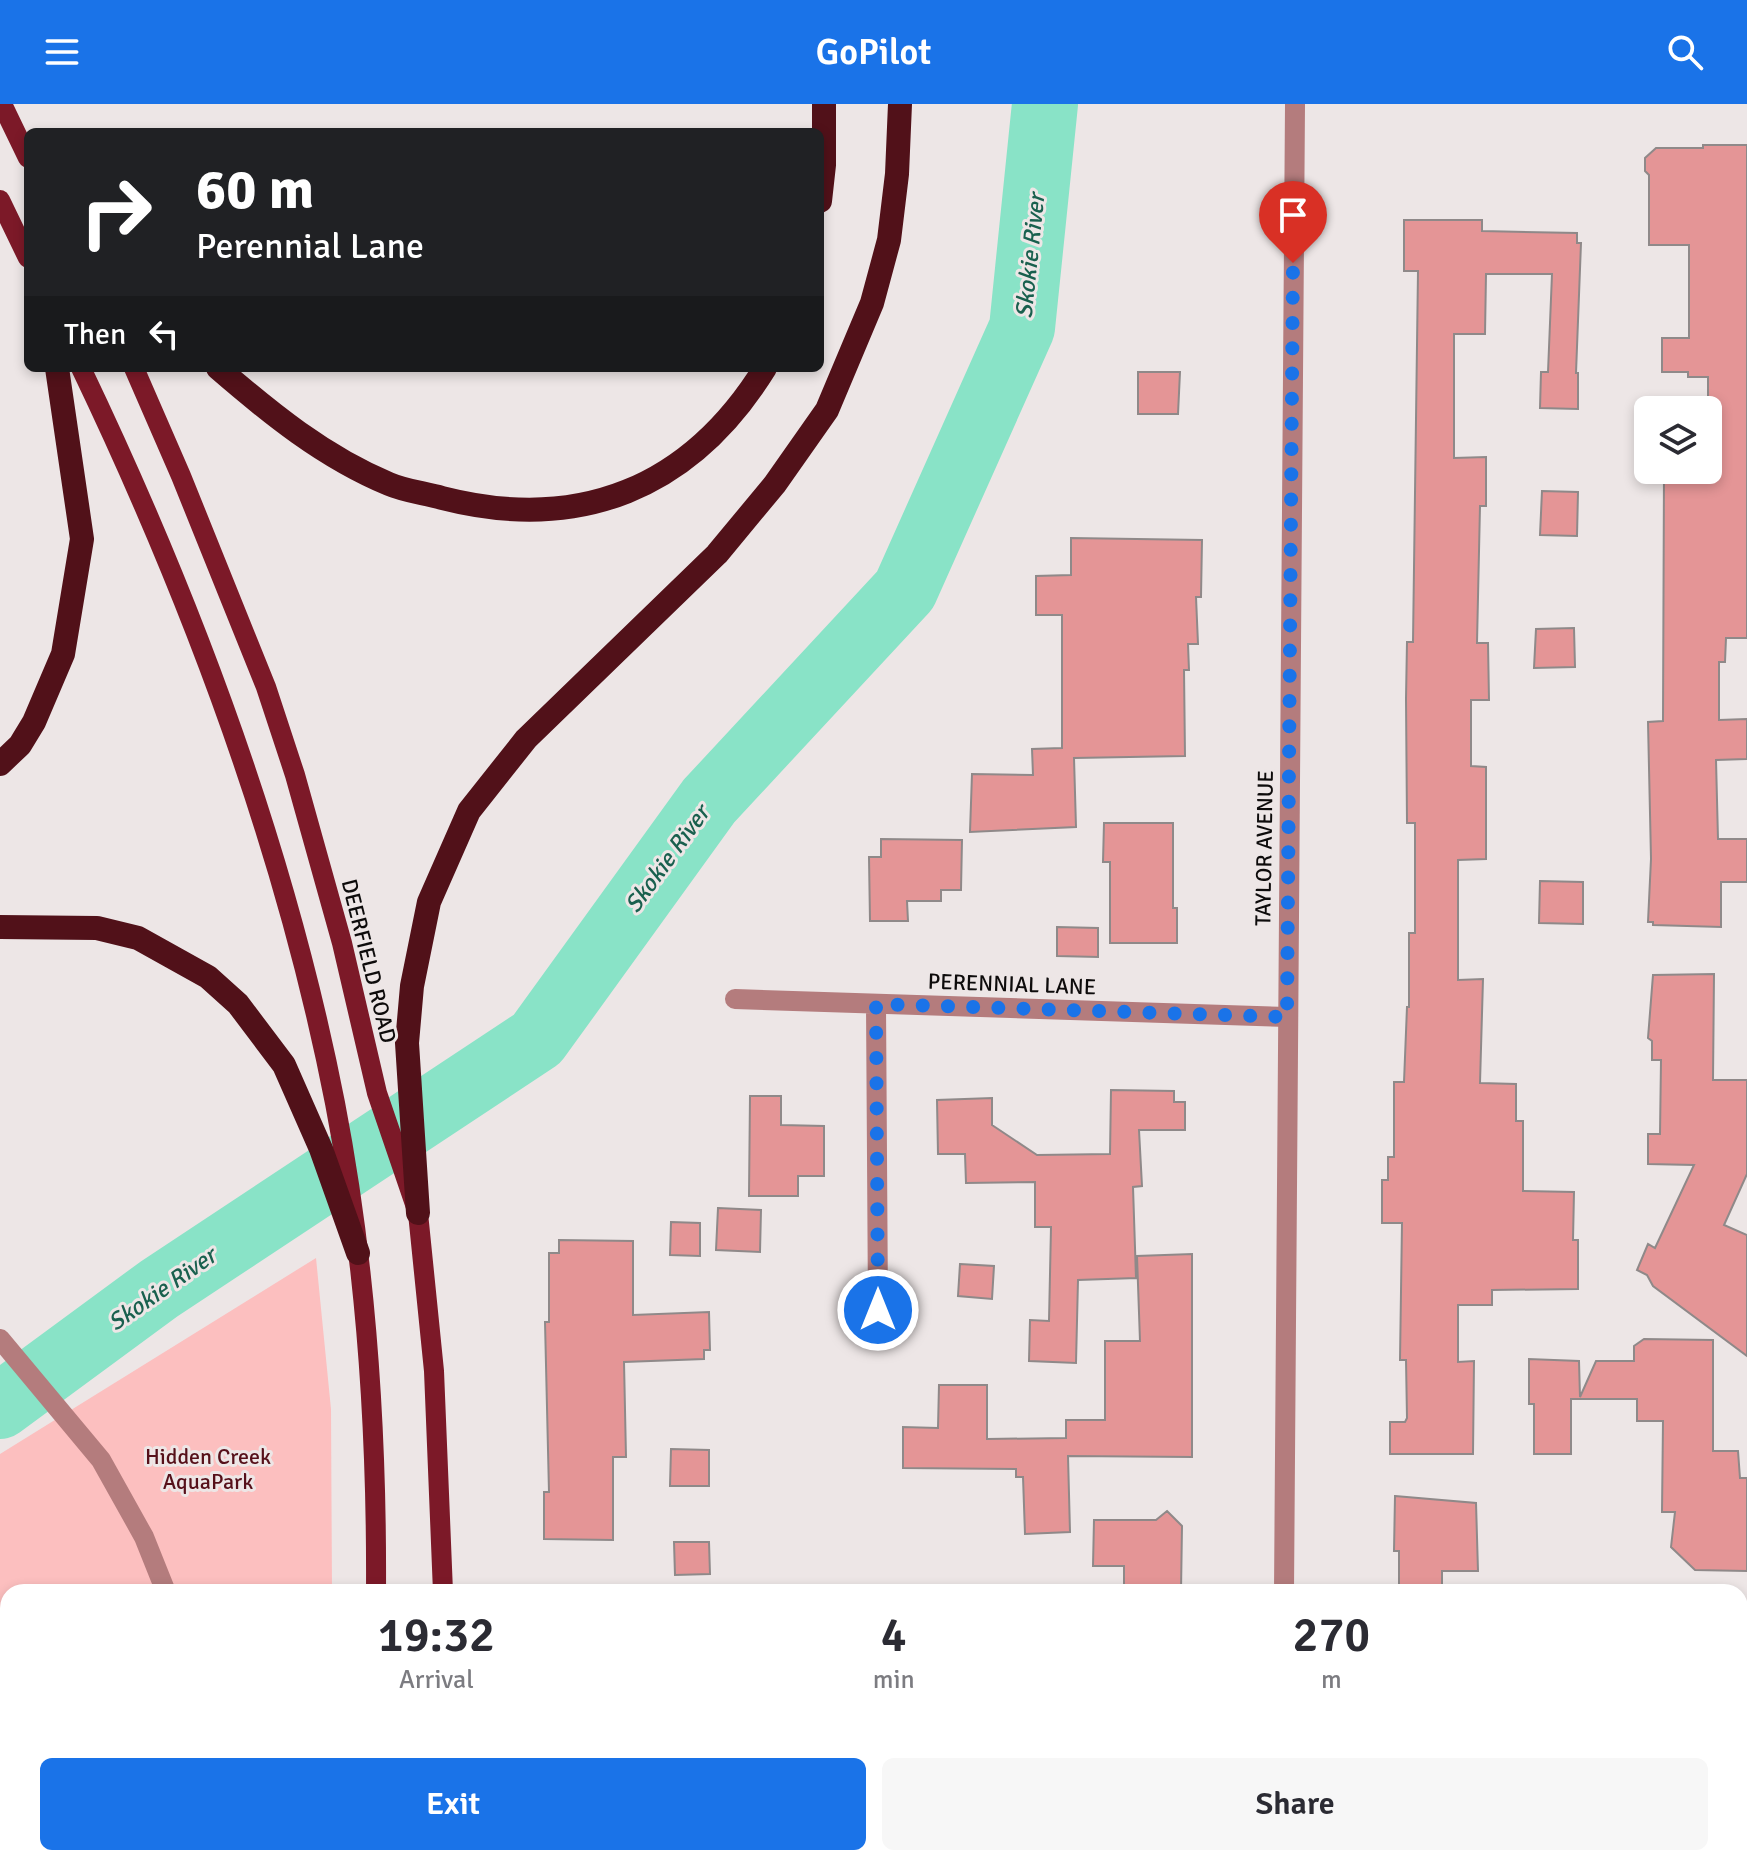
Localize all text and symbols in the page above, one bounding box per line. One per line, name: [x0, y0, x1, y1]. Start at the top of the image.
icon: menu: [40, 30, 84, 74]
text: GoPilot: [816, 30, 931, 75]
icon: search: [1663, 30, 1707, 74]
text: 60 m: [196, 155, 314, 224]
icon: right: [64, 160, 168, 264]
pin: [1259, 181, 1327, 263]
water label: Skokie River: [1009, 189, 1052, 320]
icon: arrive: [1271, 193, 1315, 237]
text: Perennial Lane: [196, 224, 424, 269]
icon: left: [142, 312, 186, 356]
text: Then: [64, 316, 126, 353]
map controls: [1634, 396, 1722, 484]
button: layers: [1634, 396, 1722, 484]
street label: TAYLOR AVENUE: [1249, 770, 1279, 926]
water label: Skokie River: [618, 797, 718, 918]
street label: DEERFIELD ROAD: [336, 876, 402, 1046]
street label: PERENNIAL LANE: [927, 968, 1097, 1000]
water label: Skokie River: [102, 1239, 224, 1337]
position arrow: [836, 1268, 920, 1352]
park label: Hidden Creek AquaPark: [145, 1443, 271, 1495]
text: 19:32: [378, 1606, 495, 1665]
text: 4: [881, 1606, 907, 1665]
text: 270: [1292, 1606, 1370, 1665]
text: Arrival: [399, 1664, 474, 1696]
text: min: [873, 1664, 915, 1696]
text: m: [1321, 1664, 1342, 1696]
button: Exit: [40, 1758, 866, 1850]
button: Share: [882, 1758, 1708, 1850]

